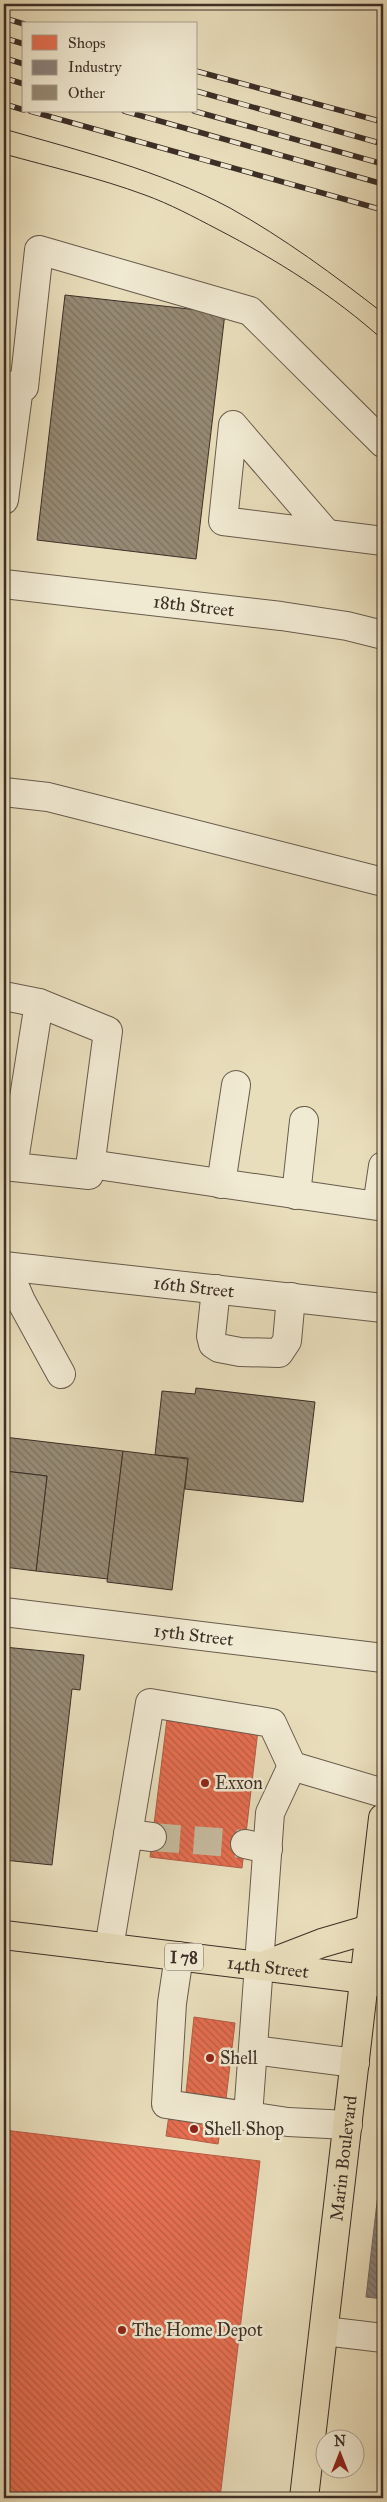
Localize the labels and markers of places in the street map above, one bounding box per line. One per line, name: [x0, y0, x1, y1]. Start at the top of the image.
place label: Exxon: [215, 1772, 263, 1794]
marker: Exxon: [199, 1777, 211, 1789]
place label: Shell: [220, 2047, 258, 2069]
marker: Shell: [204, 2052, 216, 2064]
place label: Shell Shop: [204, 2118, 284, 2140]
marker: Shell Shop: [188, 2123, 200, 2135]
place label: The Home Depot: [132, 2319, 264, 2341]
marker: The Home Depot: [116, 2324, 128, 2336]

